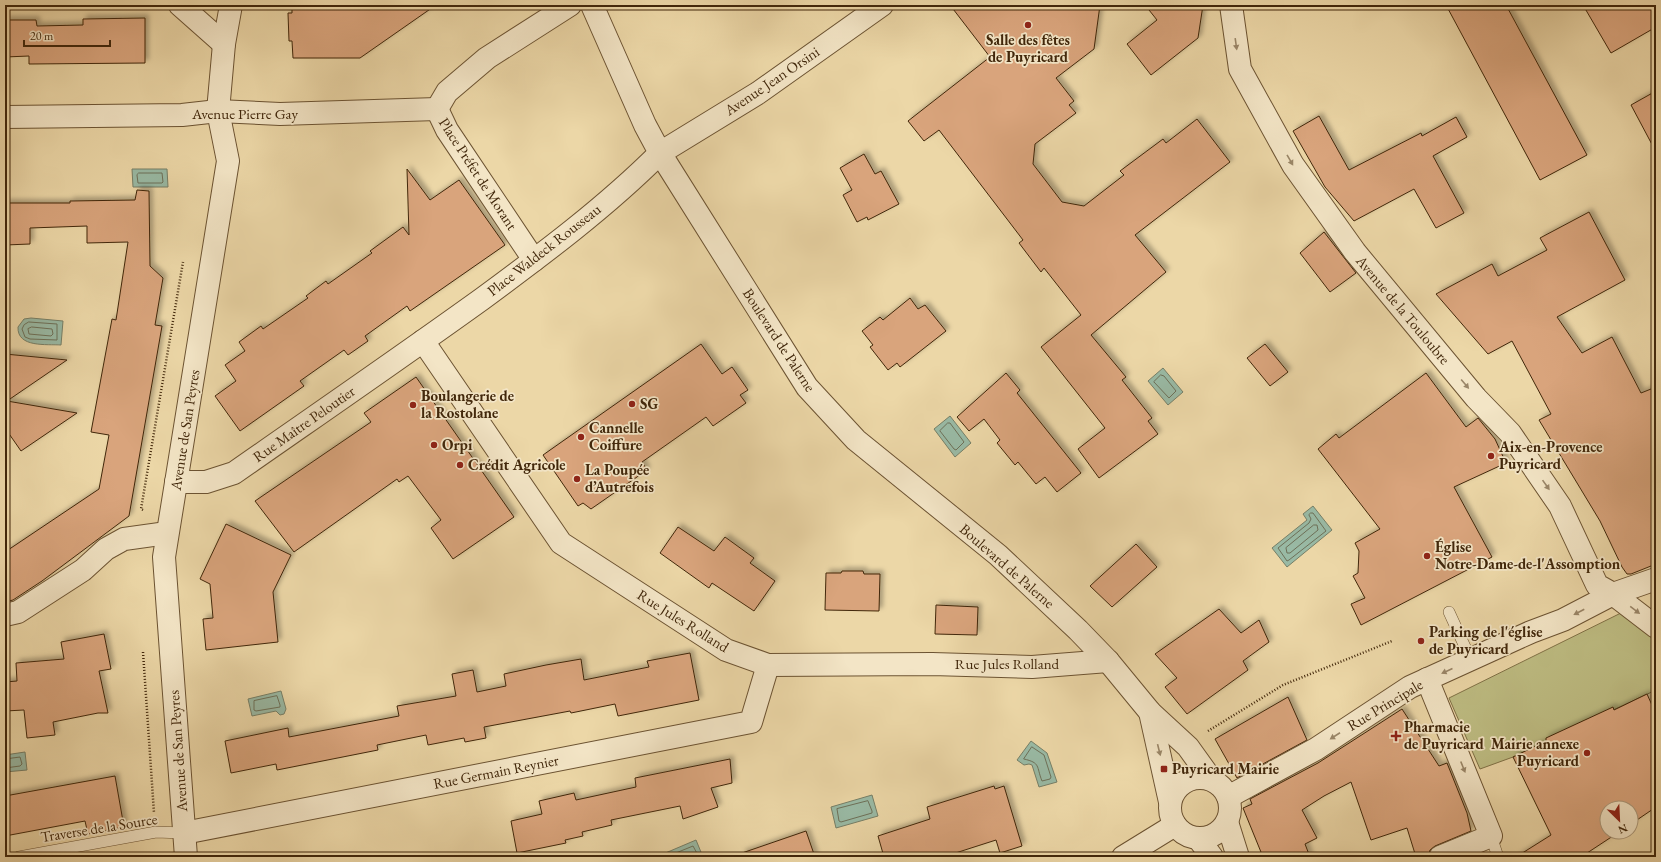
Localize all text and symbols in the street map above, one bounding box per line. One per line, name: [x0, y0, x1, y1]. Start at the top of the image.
marker: Salle des fêtes de Puyricard: [1023, 20, 1033, 30]
scale bar: [24, 22, 110, 48]
text: 20 m: [30, 28, 54, 44]
place label: Salle des fêtes de Puyricard: [986, 30, 1070, 66]
one-way arrow: [1233, 38, 1239, 50]
street label: Avenue Jean Orsini: [720, 42, 823, 120]
street label: Avenue Pierre Gay: [191, 104, 298, 123]
street label: Place Préfet de Morant: [435, 114, 522, 234]
one-way arrow: [1287, 154, 1294, 166]
street label: Place Waldeck Rousseau: [483, 199, 604, 300]
street label: Avenue de la Touloubre: [1352, 251, 1455, 368]
street label: Boulevard de Palerne: [739, 284, 820, 395]
street label: Avenue de San Peyres: [165, 368, 203, 493]
one-way arrow: [1460, 379, 1469, 389]
street label: Rue Maître Peloutier: [249, 381, 358, 466]
place label: Boulangerie de la Rostolane: [421, 386, 514, 422]
place label: SG: [640, 394, 658, 413]
marker: SG: [627, 399, 637, 409]
marker: Boulangerie de la Rostolane: [408, 400, 418, 410]
place label: Cannelle Coiffure: [589, 418, 644, 454]
marker: Cannelle Coiffure: [576, 432, 586, 442]
place label: Orpi: [442, 435, 473, 454]
place label: Aix-en-Provence Puyricard: [1498, 437, 1603, 473]
marker: Orpi: [429, 440, 439, 450]
marker: Aix-en-Provence Puyricard: [1486, 451, 1496, 461]
place label: Crédit Agricole: [468, 455, 565, 474]
marker: Crédit Agricole: [455, 460, 465, 470]
place label: La Poupée d’Autrefois: [585, 460, 654, 496]
marker: La Poupée d’Autrefois: [572, 474, 582, 484]
one-way arrow: [1542, 480, 1550, 490]
street label: Boulevard de Palerne: [956, 519, 1059, 612]
place label: Église Notre-Dame-de-l'Assomption: [1435, 537, 1621, 573]
marker: Église Notre-Dame-de-l'Assomption: [1422, 551, 1432, 561]
street label: Rue Jules Rolland: [634, 585, 733, 656]
one-way arrow: [1630, 606, 1640, 614]
one-way arrow: [1573, 609, 1584, 616]
place label: Parking de l'église de Puyricard: [1429, 622, 1542, 658]
marker: Parking de l'église de Puyricard: [1416, 636, 1426, 646]
street label: Rue Jules Rolland: [955, 654, 1060, 673]
one-way arrow: [1441, 667, 1453, 674]
street label: Rue Principale: [1343, 674, 1426, 735]
street label: Avenue de San Peyres: [164, 689, 191, 814]
place label: Pharmacie de Puyricard: [1404, 717, 1485, 753]
marker: Pharmacie de Puyricard: [1391, 731, 1401, 741]
one-way arrow: [1330, 732, 1340, 740]
place label: Mairie annexe Puyricard: [1491, 734, 1580, 770]
one-way arrow: [1157, 743, 1163, 756]
marker: Mairie annexe Puyricard: [1582, 748, 1592, 758]
street label: Rue Germain Reynier: [432, 750, 560, 793]
place label: Puyricard Mairie: [1172, 759, 1279, 778]
one-way arrow: [1460, 762, 1466, 773]
marker: Puyricard Mairie: [1159, 764, 1169, 774]
north arrow: [1599, 800, 1639, 840]
street label: Traverse de la Source: [39, 809, 159, 846]
text: N: [1616, 821, 1630, 837]

